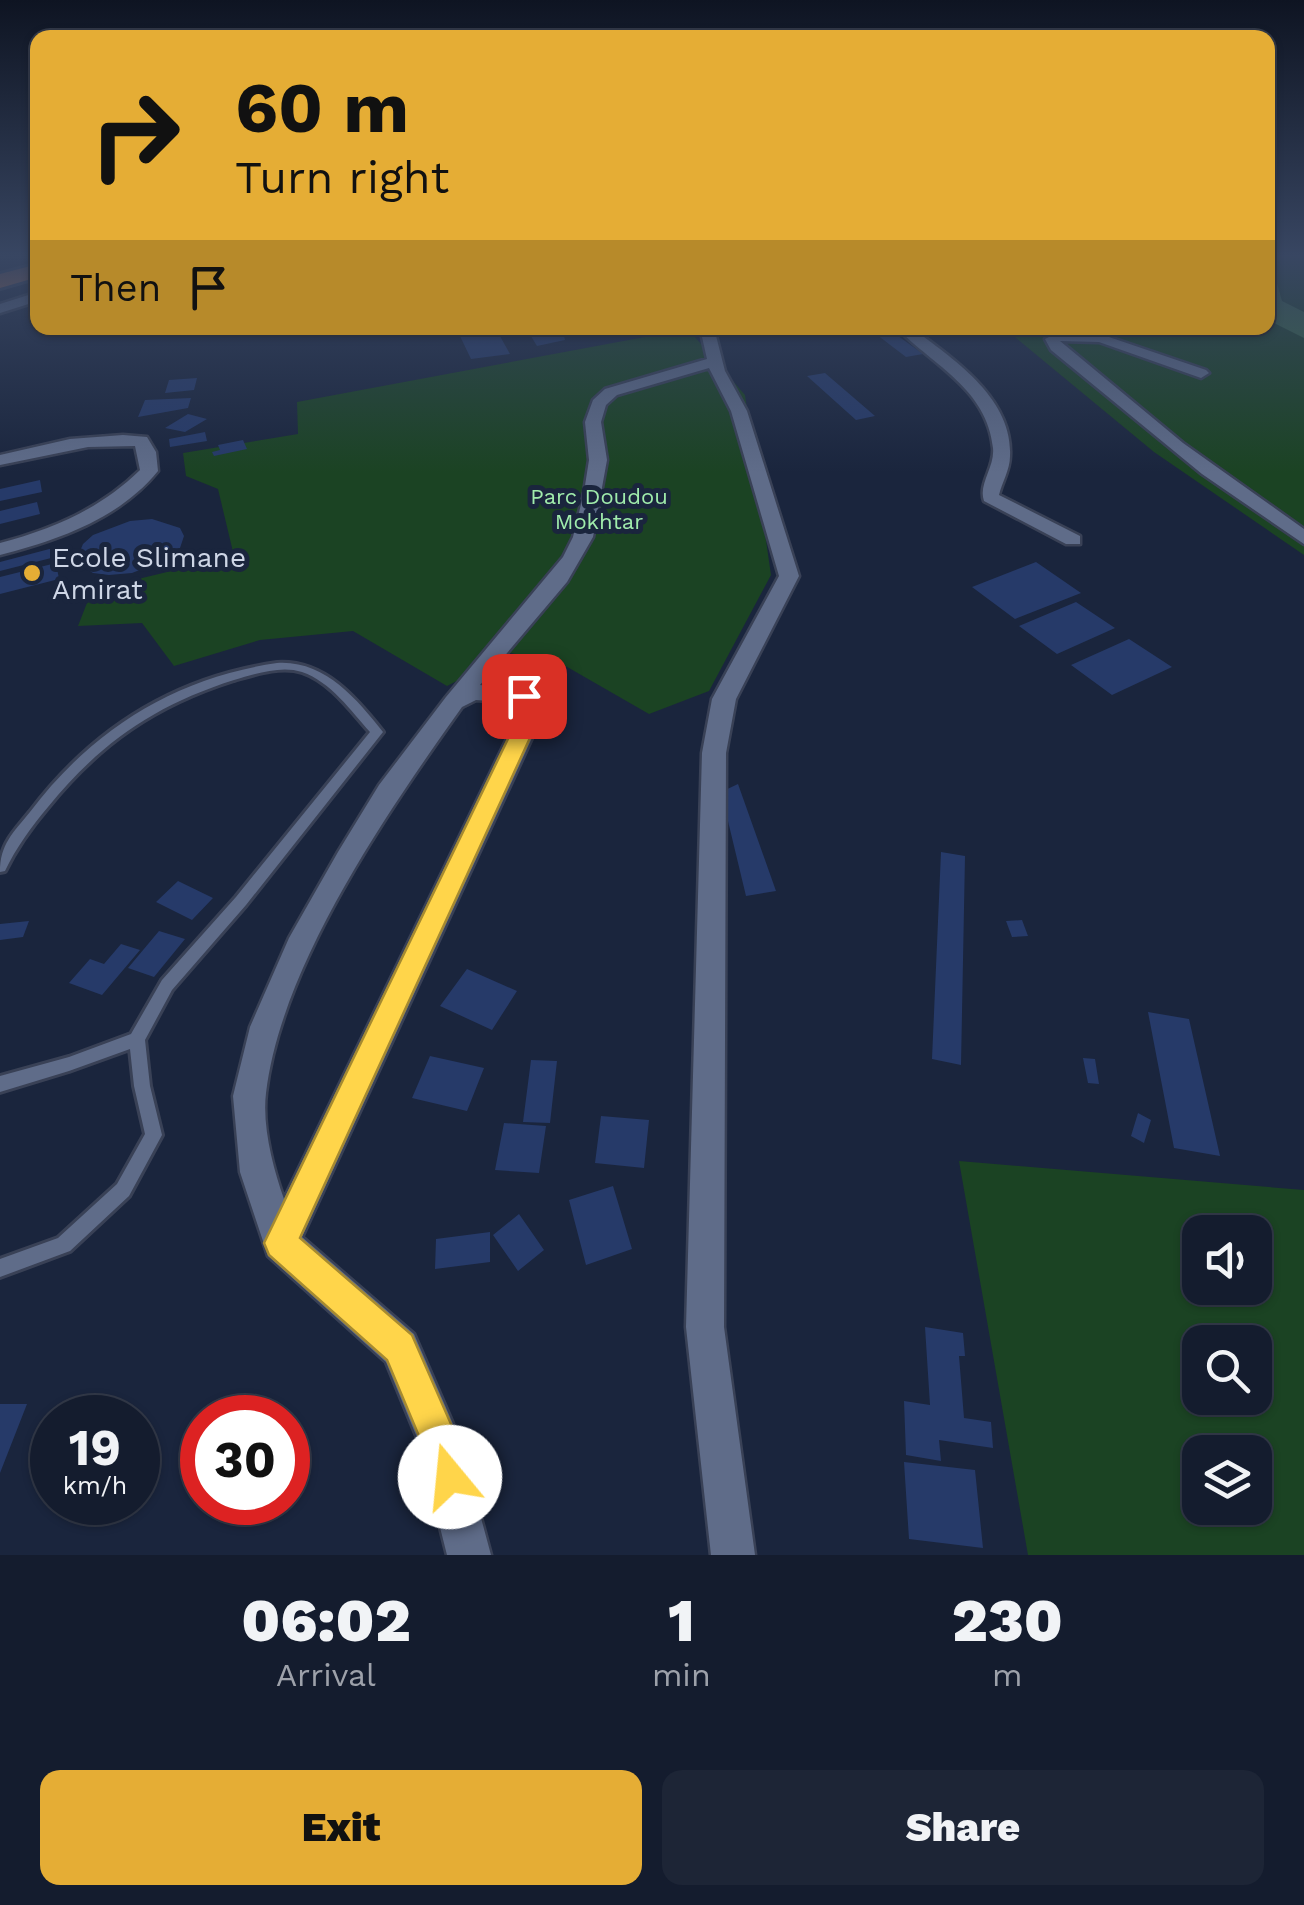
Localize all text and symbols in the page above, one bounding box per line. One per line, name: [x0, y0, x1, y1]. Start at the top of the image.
text: 60 m: [235, 67, 409, 149]
icon: right: [70, 70, 200, 200]
text: Turn right: [235, 151, 449, 204]
icon: arrive: [181, 260, 236, 315]
text: Then: [70, 266, 161, 310]
park label: Parc Doudou Mokhtar: [530, 484, 668, 534]
place label: Ecole Slimane Amirat: [52, 541, 246, 606]
marker: Ecole Slimane Amirat: [21, 562, 43, 584]
pin: [482, 654, 567, 739]
icon: arrive: [497, 669, 552, 724]
map controls: [1182, 1215, 1272, 1525]
button: sound: [1182, 1215, 1272, 1305]
button: search: [1182, 1325, 1272, 1415]
speed limit sign: 30: [180, 1395, 310, 1525]
text: 19: [69, 1418, 121, 1477]
position arrow: [398, 1425, 502, 1529]
button: layers: [1182, 1435, 1272, 1525]
text: km/h: [63, 1471, 127, 1500]
text: 06:02: [241, 1585, 411, 1656]
text: 1: [668, 1585, 695, 1656]
text: 230: [952, 1585, 1063, 1656]
text: Arrival: [276, 1656, 376, 1694]
text: min: [652, 1656, 711, 1694]
text: m: [992, 1656, 1023, 1694]
button: Exit: [40, 1770, 642, 1885]
button: Share: [662, 1770, 1264, 1885]

